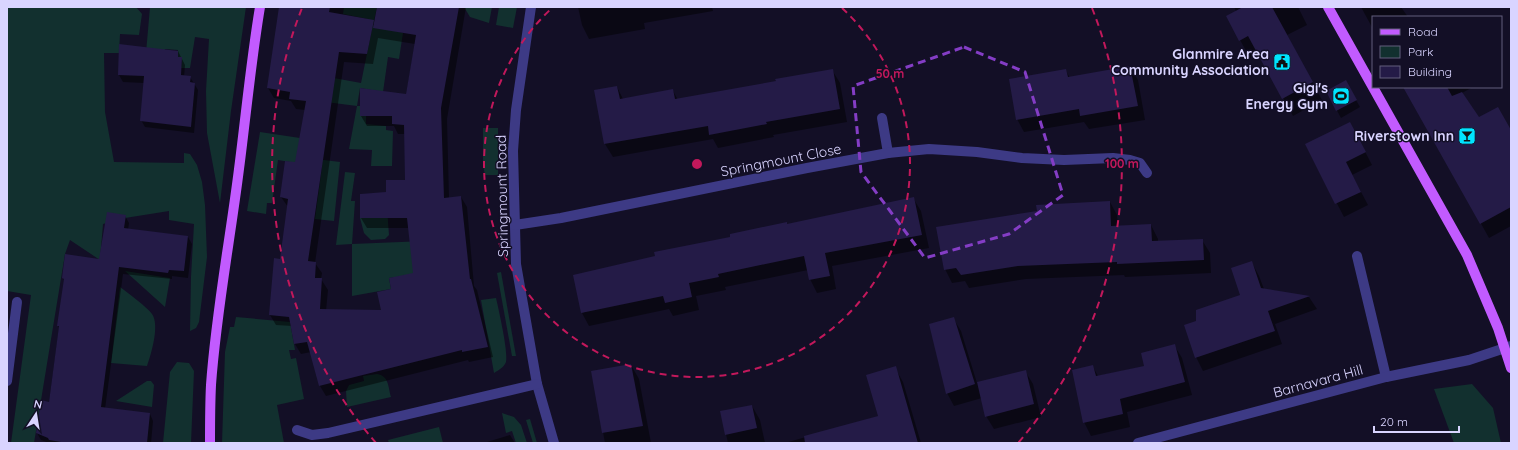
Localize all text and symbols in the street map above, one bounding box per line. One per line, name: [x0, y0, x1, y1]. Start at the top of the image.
legend: [1372, 16, 1502, 88]
text: Road: [1408, 24, 1438, 39]
text: Park: [1408, 44, 1433, 59]
place label: Glanmire Area Community Association: [1111, 45, 1269, 79]
public building icon: Glanmire Area Community Association: [1272, 52, 1292, 72]
text: Building: [1408, 64, 1452, 79]
text: 50 m: [876, 66, 904, 81]
place label: Gigi's Energy Gym: [1246, 79, 1328, 113]
sports icon: Gigi's Energy Gym: [1331, 86, 1351, 106]
bar icon: Riverstown Inn: [1457, 126, 1477, 146]
place label: Riverstown Inn: [1354, 127, 1454, 145]
street label: Springmount Road: [492, 135, 512, 257]
street label: Springmount Close: [719, 139, 843, 181]
text: 100 m: [1105, 156, 1139, 171]
centre of rings: [690, 157, 704, 171]
street label: Barnavara Hill: [1271, 360, 1365, 402]
north arrow: [16, 394, 56, 434]
text: N: [33, 397, 43, 412]
scale bar: [1374, 408, 1459, 434]
text: 20 m: [1380, 414, 1408, 429]

